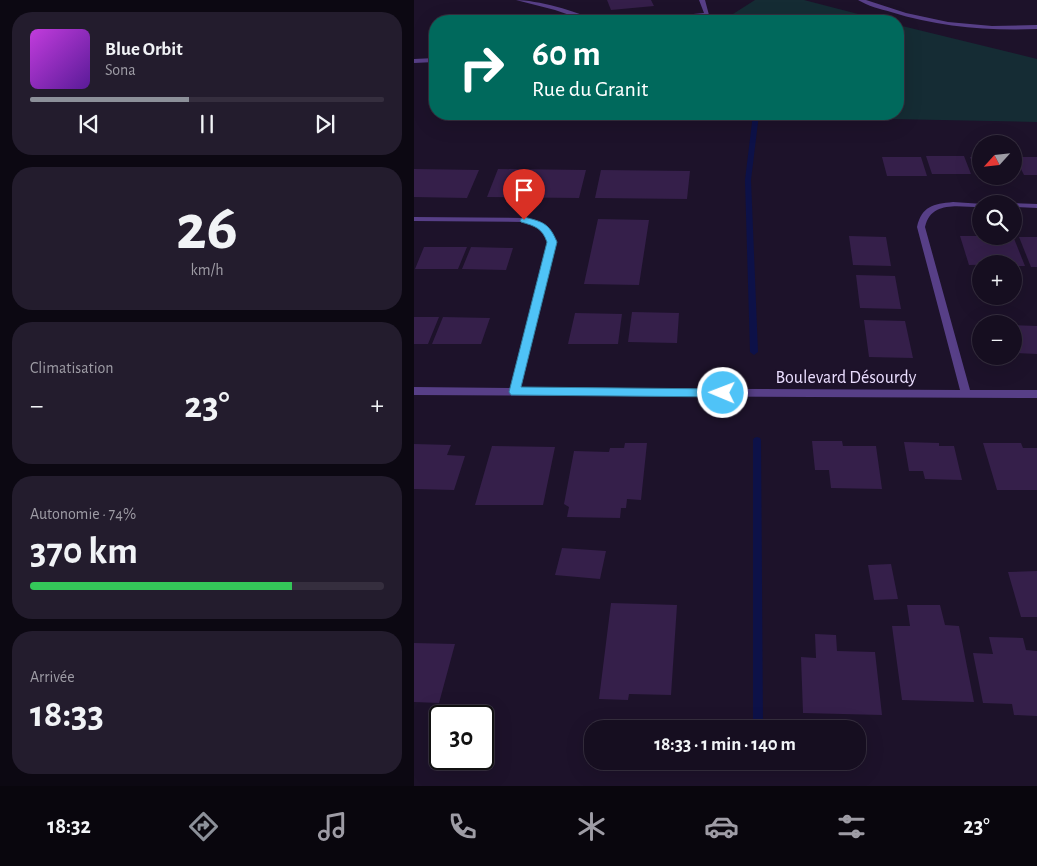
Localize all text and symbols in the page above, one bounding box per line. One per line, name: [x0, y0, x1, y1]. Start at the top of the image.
icon: right: [449, 35, 514, 100]
text: 60 m: [532, 37, 601, 72]
text: Blue Orbit: [105, 40, 183, 59]
text: Sona: [105, 62, 136, 78]
text: Rue du Granit: [532, 78, 648, 100]
icon: previous: [75, 110, 103, 138]
icon: pause: [193, 110, 221, 138]
icon: next: [311, 110, 339, 138]
north arrow: [972, 135, 1022, 185]
map controls: [972, 135, 1022, 365]
pin: [503, 169, 545, 220]
icon: arrive: [510, 176, 538, 204]
button: search: [972, 195, 1022, 245]
text: 26: [176, 196, 238, 261]
button: +: [972, 255, 1022, 305]
text: km/h: [190, 262, 224, 278]
button: −: [972, 315, 1022, 365]
text: Climatisation: [30, 360, 114, 376]
position arrow: [696, 366, 748, 418]
street label: Boulevard Désourdy: [775, 369, 917, 387]
text: 23°: [184, 387, 230, 425]
text: −: [30, 392, 43, 420]
text: +: [371, 392, 384, 420]
text: Autonomie · 74%: [30, 506, 136, 522]
text: 370 km: [30, 533, 138, 571]
text: Arrivée: [30, 669, 75, 685]
text: 18:33: [30, 696, 104, 734]
speed limit sign: 30: [429, 705, 494, 770]
text: 18:33 · 1 min · 140 m: [654, 735, 796, 754]
icon: directions: [186, 809, 221, 844]
icon: music: [315, 809, 350, 844]
icon: phone: [445, 809, 480, 844]
icon: climate: [574, 809, 609, 844]
icon: car: [704, 809, 739, 844]
icon: filters: [834, 809, 869, 844]
text: 18:32: [47, 815, 91, 837]
text: 23°: [963, 815, 990, 837]

